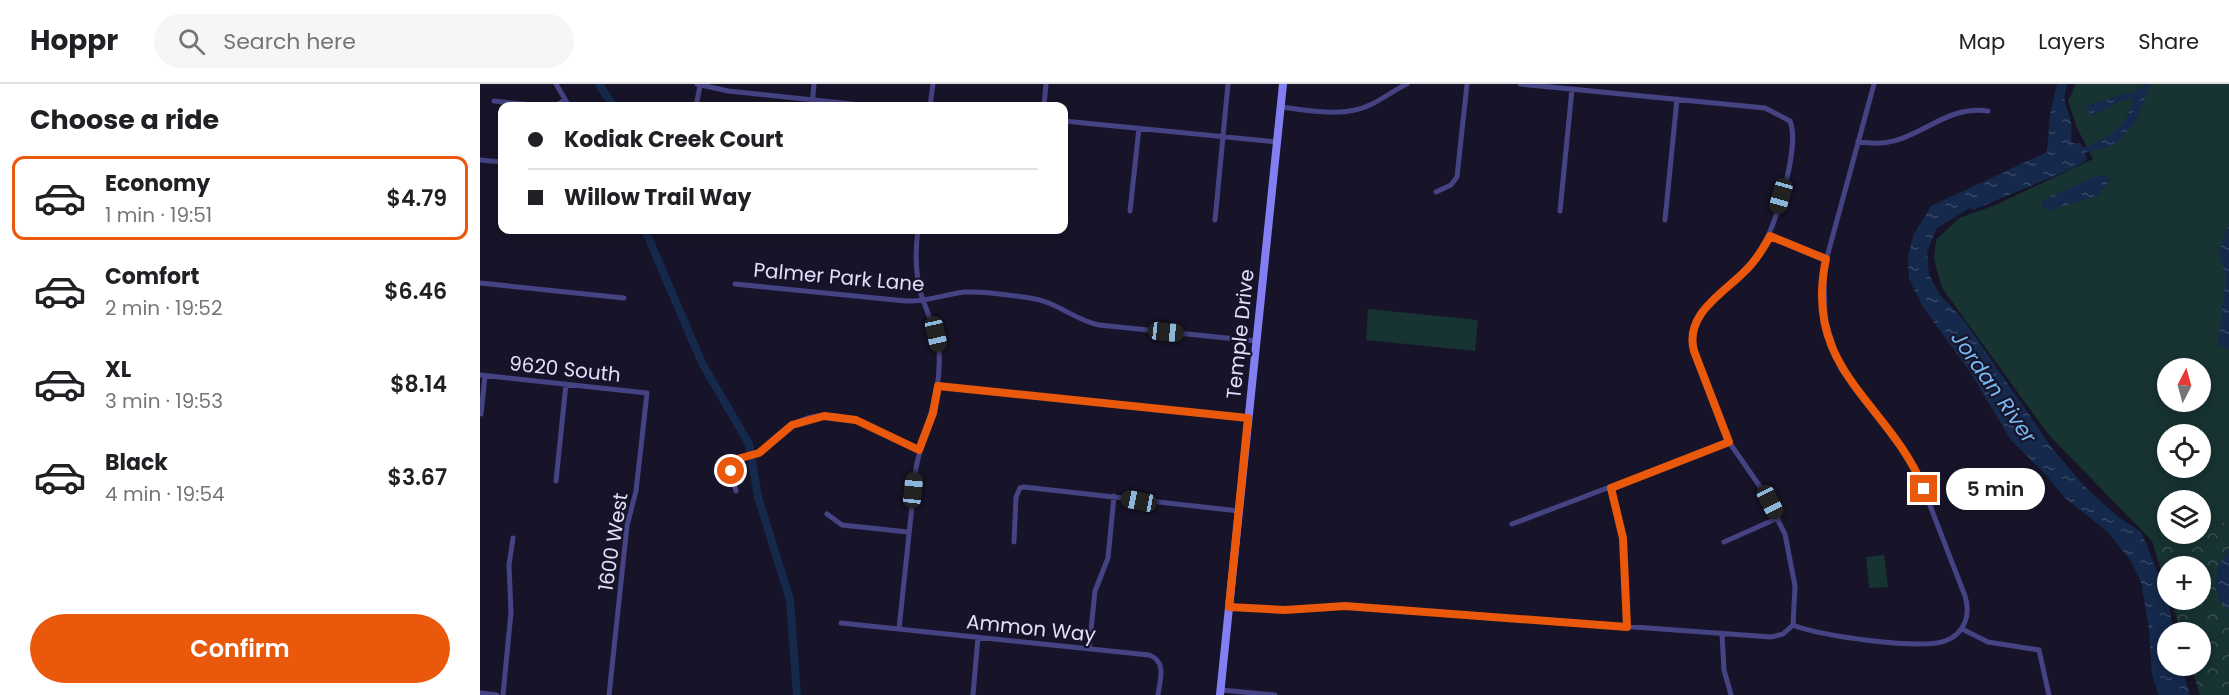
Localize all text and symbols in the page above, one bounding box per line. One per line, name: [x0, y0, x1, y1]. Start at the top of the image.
search box: [154, 14, 574, 68]
text: Hoppr: [30, 21, 118, 60]
icon: search: [175, 25, 208, 58]
text: Search here: [223, 26, 356, 57]
text: Map: [1959, 27, 2005, 56]
text: Layers: [2038, 27, 2105, 56]
text: Share: [2138, 27, 2199, 56]
text: Choose a ride: [30, 101, 219, 138]
text: Kodiak Creek Court: [564, 124, 783, 155]
text: Economy: [105, 168, 210, 199]
icon: car: [33, 171, 87, 225]
car: [1767, 176, 1795, 216]
text: Willow Trail Way: [564, 182, 751, 213]
text: $4.79: [387, 183, 447, 214]
text: 1 min · 19:51: [105, 201, 212, 229]
street label: Palmer Park Lane: [752, 256, 926, 298]
text: Comfort: [105, 261, 199, 292]
icon: car: [33, 264, 87, 318]
street label: Temple Drive: [1219, 268, 1261, 400]
text: $6.46: [384, 276, 447, 307]
text: 2 min · 19:52: [105, 294, 222, 322]
car: [923, 314, 949, 354]
car: [1147, 321, 1185, 343]
water label: Jordan River: [1945, 325, 2044, 450]
street label: 9620 South: [508, 349, 622, 389]
text: XL: [105, 354, 131, 385]
icon: car: [33, 357, 87, 411]
north arrow: [2157, 358, 2211, 412]
map controls: [2157, 358, 2211, 676]
text: $8.14: [390, 369, 447, 400]
text: 3 min · 19:53: [105, 387, 223, 415]
button: locate: [2157, 424, 2211, 478]
text: Black: [105, 447, 168, 478]
icon: car: [33, 450, 87, 504]
route start: [717, 457, 744, 484]
text: $3.67: [388, 462, 447, 493]
callout: 5 min: [1945, 468, 2044, 510]
car: [902, 471, 924, 509]
route end: [1910, 475, 1937, 502]
text: 5 min: [1967, 475, 2024, 503]
text: 4 min · 19:54: [105, 480, 225, 508]
car: [1754, 482, 1786, 522]
car: [1120, 489, 1158, 513]
button: layers: [2157, 490, 2211, 544]
street label: 1600 West: [591, 491, 635, 593]
button: +: [2157, 556, 2211, 610]
street label: Ammon Way: [965, 607, 1097, 649]
button: Confirm: [30, 614, 450, 683]
button: −: [2157, 622, 2211, 676]

